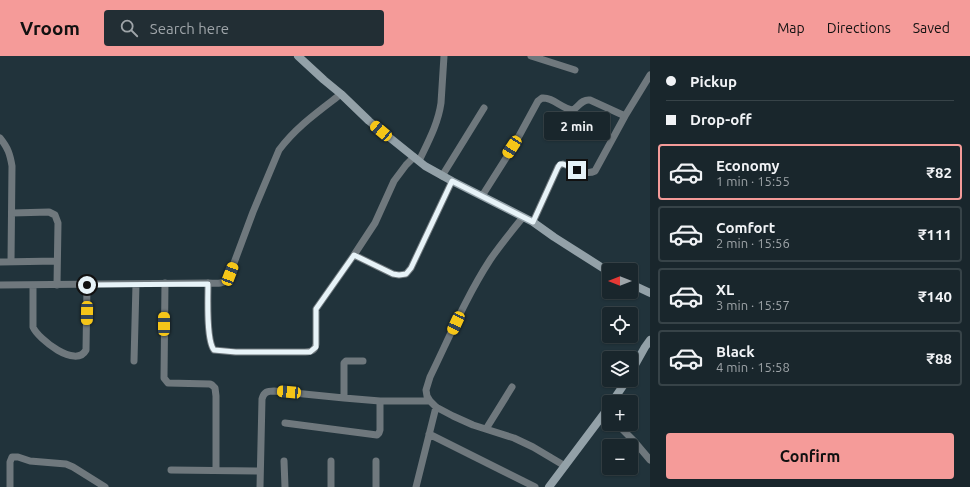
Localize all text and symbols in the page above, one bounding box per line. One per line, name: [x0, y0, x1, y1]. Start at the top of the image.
search box: [104, 10, 384, 46]
text: Vroom: [20, 17, 80, 39]
icon: search: [118, 17, 140, 39]
text: Search here: [150, 20, 229, 37]
text: Map: [777, 20, 805, 36]
text: Directions: [827, 20, 891, 36]
text: Saved: [913, 20, 950, 36]
text: Pickup: [690, 73, 737, 90]
text: Drop-off: [690, 111, 752, 128]
callout: 2 min: [544, 112, 610, 140]
car: [368, 119, 394, 143]
text: 2 min: [561, 119, 593, 133]
car: [500, 134, 524, 160]
icon: car: [668, 154, 704, 190]
text: Economy: [716, 157, 780, 174]
route end: [568, 161, 586, 179]
text: ₹82: [927, 164, 952, 181]
text: 1 min · 15:55: [716, 174, 790, 188]
icon: car: [668, 216, 704, 252]
text: Comfort: [716, 219, 775, 236]
text: ₹111: [918, 226, 952, 243]
text: 2 min · 15:56: [716, 236, 790, 250]
car: [220, 261, 240, 287]
north arrow: [602, 263, 638, 299]
map controls: [602, 263, 638, 475]
route start: [78, 276, 96, 294]
icon: car: [668, 278, 704, 314]
text: XL: [716, 281, 734, 298]
text: ₹140: [918, 288, 952, 305]
text: 3 min · 15:57: [716, 298, 790, 312]
car: [81, 301, 93, 325]
button: locate: [602, 307, 638, 343]
car: [445, 310, 467, 336]
car: [158, 312, 170, 336]
icon: car: [668, 340, 704, 376]
text: Black: [716, 343, 755, 360]
text: ₹88: [927, 350, 952, 367]
button: layers: [602, 351, 638, 387]
text: 4 min · 15:58: [716, 360, 790, 374]
car: [277, 385, 301, 399]
button: +: [602, 395, 638, 431]
button: Confirm: [666, 433, 954, 479]
button: −: [602, 439, 638, 475]

